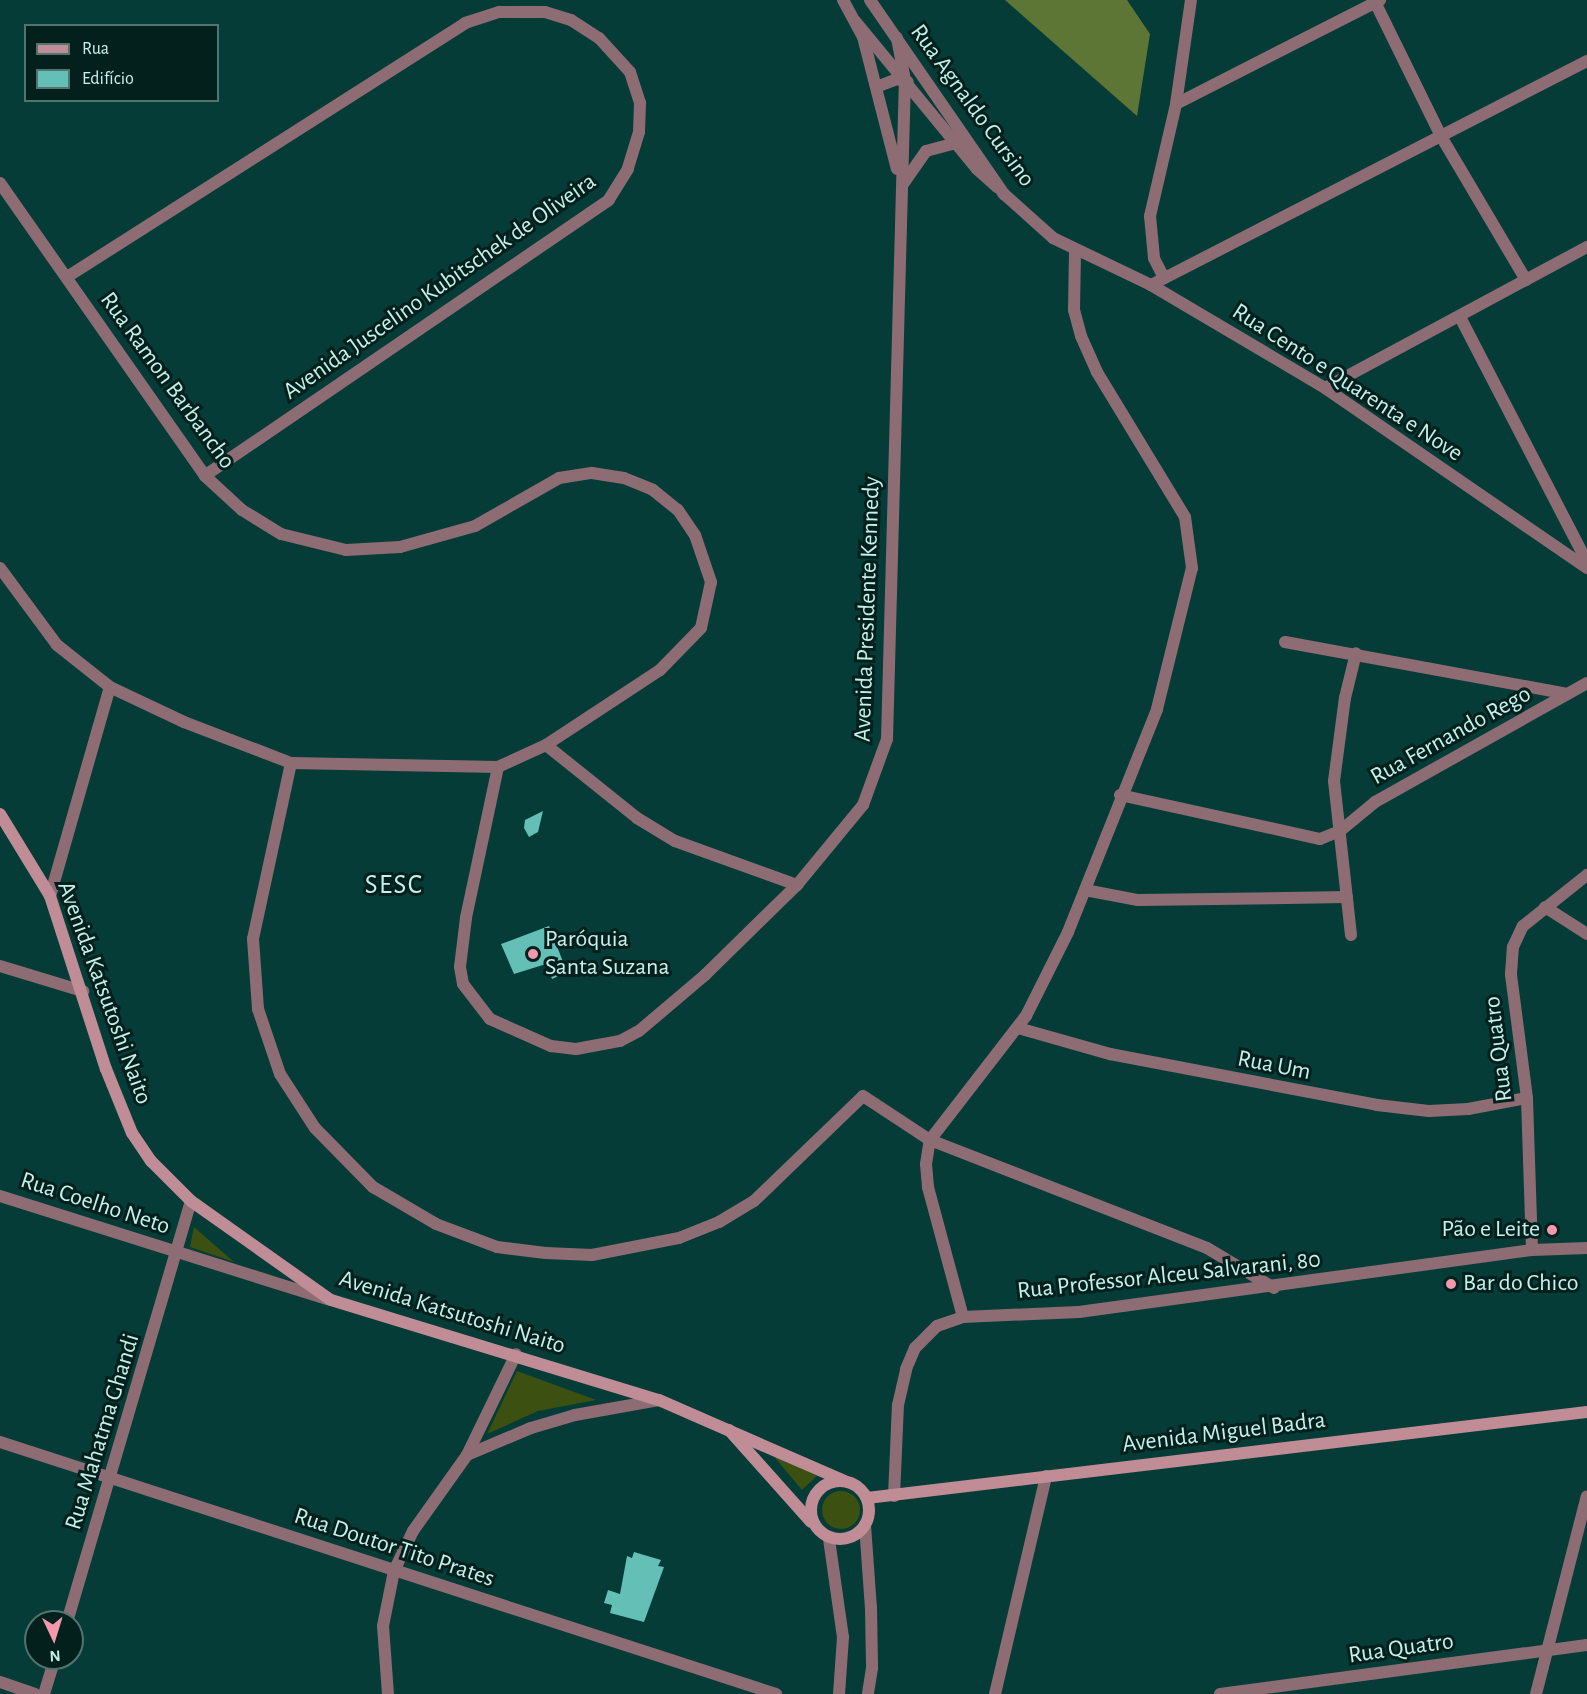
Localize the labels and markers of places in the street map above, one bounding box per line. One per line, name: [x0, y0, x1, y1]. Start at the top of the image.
place label: Paróquia Santa Suzana: [545, 926, 670, 982]
marker: Paróquia Santa Suzana: [526, 947, 540, 961]
place label: Pão e Leite: [1441, 1216, 1540, 1244]
marker: Pão e Leite: [1545, 1223, 1559, 1237]
place label: Bar do Chico: [1463, 1270, 1578, 1298]
marker: Bar do Chico: [1444, 1277, 1458, 1291]

